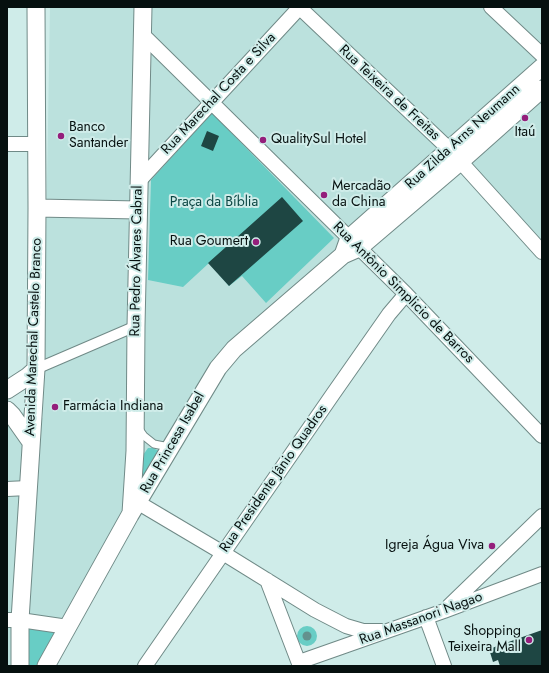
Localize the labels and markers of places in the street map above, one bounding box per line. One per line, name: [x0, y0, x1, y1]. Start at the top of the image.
marker: Itaú: [520, 113, 530, 123]
place label: Banco Santander: [69, 120, 128, 152]
place label: Itaú: [515, 125, 535, 141]
marker: Banco Santander: [56, 131, 66, 141]
place label: QualitySul Hotel: [271, 132, 366, 148]
marker: QualitySul Hotel: [258, 135, 268, 145]
place label: Mercadão da China: [332, 179, 391, 212]
marker: Mercadão da China: [319, 190, 329, 200]
place label: Rua Goumert: [170, 234, 248, 250]
marker: Rua Goumert: [251, 237, 261, 247]
place label: Farmácia Indiana: [63, 399, 163, 415]
marker: Farmácia Indiana: [50, 402, 60, 412]
place label: Igreja Água Viva: [385, 538, 484, 554]
marker: Igreja Água Viva: [487, 541, 497, 551]
place label: Shopping Teixeira Mall: [448, 624, 521, 656]
marker: Shopping Teixeira Mall: [524, 635, 534, 645]

